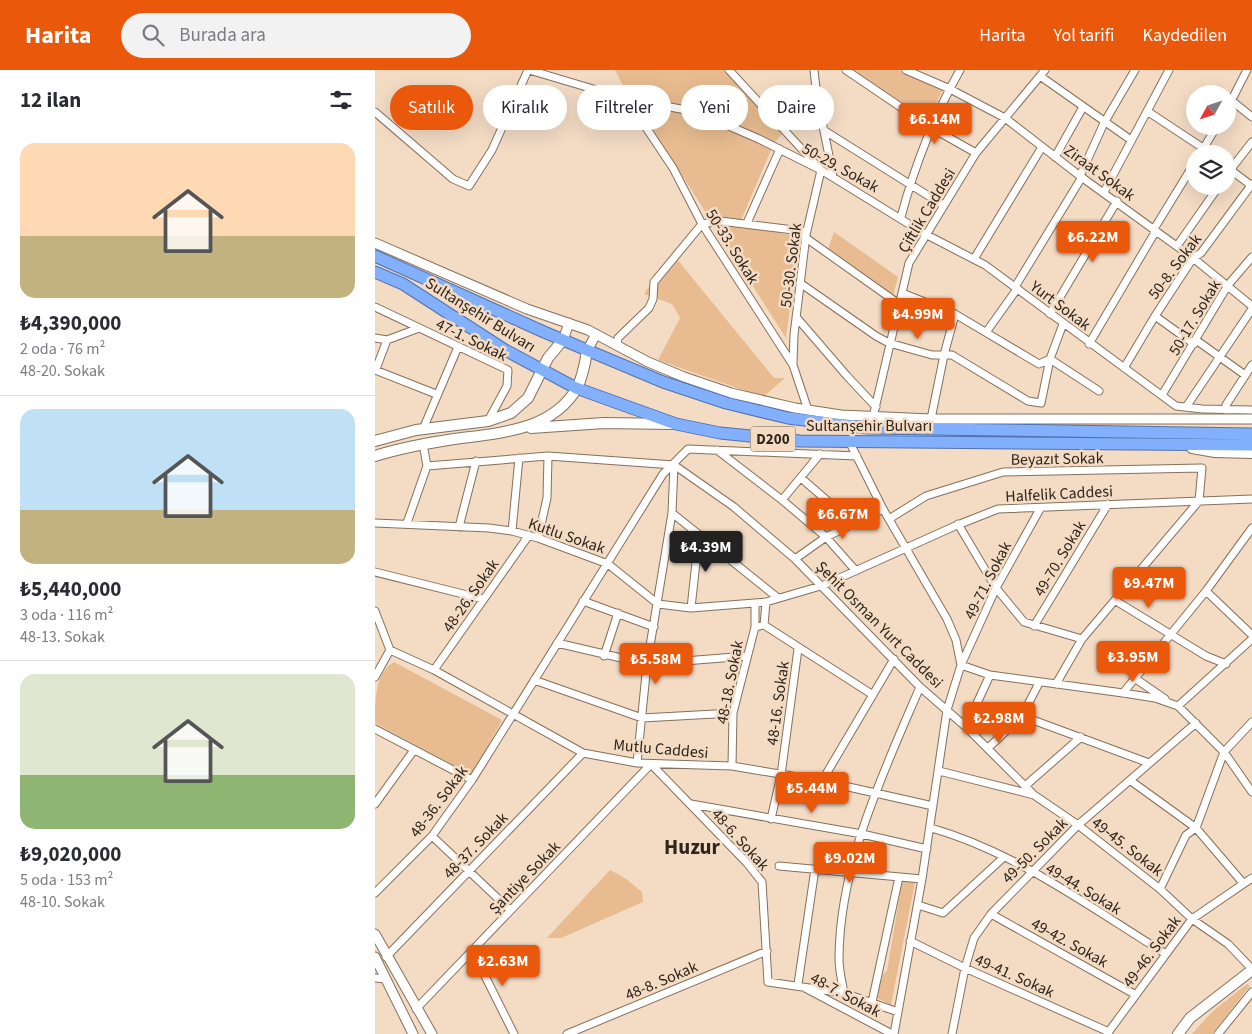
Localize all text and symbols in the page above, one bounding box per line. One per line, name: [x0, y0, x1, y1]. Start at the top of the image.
search box: [121, 13, 471, 58]
text: Harita: [25, 18, 91, 53]
icon: search: [139, 21, 167, 49]
text: Burada ara: [179, 22, 266, 49]
text: Harita: [979, 23, 1026, 48]
text: Yol tarifi: [1054, 23, 1114, 48]
text: Kaydedilen: [1142, 23, 1227, 48]
text: 12 ilan: [20, 85, 81, 115]
chip: Satılık: [390, 85, 473, 130]
chip: Kiralık: [483, 85, 567, 130]
chip: Filtreler: [577, 85, 671, 130]
chip: Yeni: [681, 85, 748, 130]
chip: Daire: [758, 85, 834, 130]
north arrow: [1186, 85, 1236, 135]
map controls: [1186, 85, 1236, 195]
icon: filters: [327, 86, 355, 114]
pin: ₺6.14M: [894, 102, 976, 145]
text: ₺6.14M: [910, 108, 960, 130]
street label: 50-29. Sokak: [798, 138, 883, 198]
street label: Ziraat Sokak: [1059, 139, 1140, 206]
button: layers: [1186, 145, 1236, 195]
street label: Çiftlik Caddesi: [893, 164, 961, 257]
icon: home: [143, 176, 233, 266]
street label: 50-33. Sokak: [700, 205, 764, 288]
pin: ₺6.22M: [1052, 220, 1134, 263]
street label: 50-30. Sokak: [775, 222, 807, 309]
text: ₺6.22M: [1068, 226, 1118, 248]
street label: 50-8. Sokak: [1143, 229, 1207, 304]
street label: Sultanşehir Bulvarı: [421, 272, 540, 358]
street label: Yurt Sokak: [1025, 275, 1095, 336]
street label: 50-17. Sokak: [1164, 275, 1226, 360]
pin: ₺4.99M: [877, 298, 959, 340]
text: ₺4.99M: [893, 303, 943, 325]
text: ₺4,390,000: [20, 308, 121, 338]
street label: 47-1. Sokak: [432, 313, 511, 367]
text: 2 oda · 76 m²: [20, 338, 105, 360]
text: 48-20. Sokak: [20, 360, 105, 382]
street label: Sultanşehir Bulvarı: [806, 415, 932, 437]
road number: D200: [751, 426, 795, 452]
icon: home: [143, 441, 233, 531]
street label: Beyazıt Sokak: [1010, 447, 1104, 471]
street label: Halfelik Caddesi: [1005, 480, 1113, 508]
pin: ₺6.67M: [802, 498, 884, 540]
text: ₺6.67M: [818, 503, 868, 525]
street label: Kutlu Sokak: [525, 513, 608, 559]
street label: 49-70. Sokak: [1029, 516, 1091, 601]
pin: ₺4.39M: [665, 530, 747, 573]
text: ₺4.39M: [681, 536, 731, 558]
street label: 49-71. Sokak: [959, 538, 1017, 623]
street label: 48-26. Sokak: [437, 554, 504, 637]
street label: Şehit Osman Yurt Caddesi: [811, 556, 948, 693]
pin: ₺9.47M: [1108, 566, 1190, 609]
text: ₺9.47M: [1124, 572, 1174, 594]
text: ₺5,440,000: [20, 574, 121, 604]
text: 3 oda · 116 m²: [20, 604, 113, 626]
text: 48-13. Sokak: [20, 626, 105, 648]
street label: 48-18. Sokak: [711, 638, 749, 726]
pin: ₺3.95M: [1092, 640, 1174, 683]
pin: ₺5.58M: [615, 642, 697, 685]
text: ₺3.95M: [1108, 646, 1158, 668]
text: ₺5.58M: [631, 648, 681, 670]
street label: 48-16. Sokak: [761, 659, 795, 747]
pin: ₺2.98M: [958, 702, 1040, 744]
icon: home: [143, 706, 233, 796]
text: ₺2.98M: [974, 707, 1024, 729]
street label: Mutlu Caddesi: [613, 734, 709, 764]
street label: 48-36. Sokak: [404, 761, 473, 842]
pin: ₺5.44M: [771, 772, 853, 814]
text: ₺5.44M: [787, 777, 837, 799]
street label: 48-6. Sokak: [706, 804, 774, 876]
street label: 48-37. Sokak: [438, 807, 513, 884]
street label: 49-45. Sokak: [1087, 812, 1168, 882]
street label: 49-50. Sokak: [997, 813, 1073, 889]
district label: Huzur: [664, 832, 721, 862]
street label: Şantiye Sokak: [484, 836, 565, 919]
text: ₺9,020,000: [20, 839, 121, 869]
pin: ₺9.02M: [809, 842, 891, 884]
text: ₺9.02M: [825, 847, 875, 869]
street label: 49-44. Sokak: [1041, 858, 1126, 920]
text: 5 oda · 153 m²: [20, 869, 113, 891]
text: 48-10. Sokak: [20, 891, 105, 913]
street label: 49-46. Sokak: [1117, 911, 1186, 992]
street label: 49-42. Sokak: [1027, 913, 1112, 973]
pin: ₺2.63M: [462, 944, 544, 987]
street label: 49-41. Sokak: [971, 949, 1058, 1003]
text: ₺2.63M: [478, 950, 528, 972]
street label: 48-8. Sokak: [622, 956, 701, 1006]
street label: 48-7. Sokak: [806, 967, 885, 1023]

